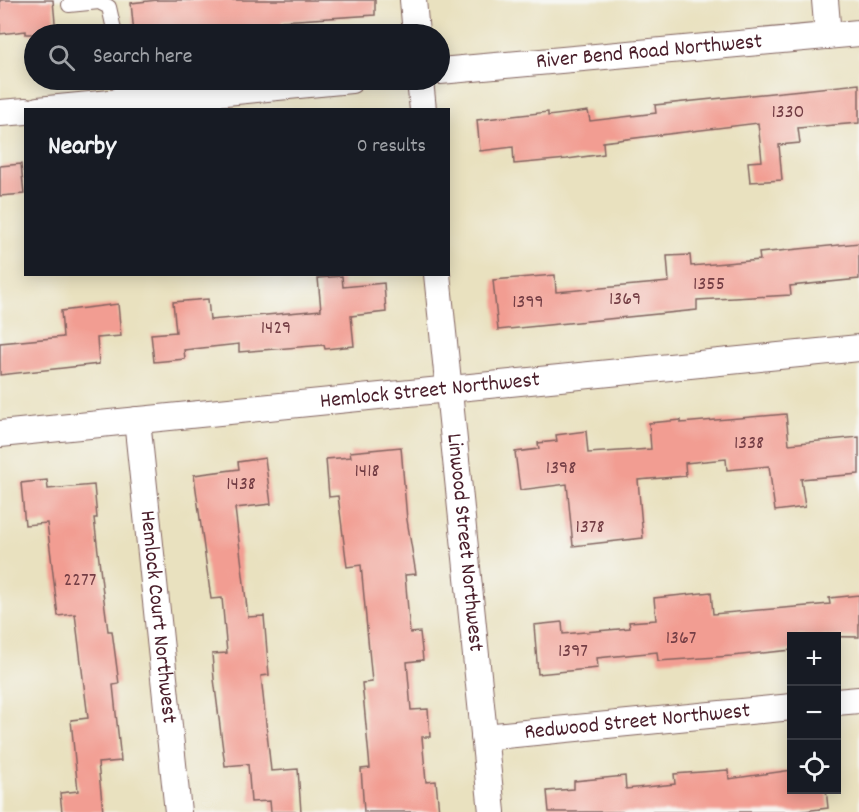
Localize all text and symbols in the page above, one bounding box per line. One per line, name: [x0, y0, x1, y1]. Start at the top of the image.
search box: [24, 24, 450, 90]
street label: River Bend Road Northwest: [535, 26, 764, 78]
icon: search: [45, 41, 78, 74]
text: Search here: [93, 42, 192, 73]
house number: 1330: [771, 99, 805, 127]
text: Nearby: [48, 129, 116, 166]
text: 0 results: [357, 133, 426, 161]
house number: 1355: [693, 271, 725, 299]
house number: 1369: [609, 286, 641, 314]
house number: 1399: [512, 289, 544, 317]
house number: 1429: [261, 315, 291, 343]
street label: Hemlock Street Northwest: [318, 365, 541, 417]
house number: 1338: [734, 430, 764, 458]
street label: Linwood Street Northwest: [438, 432, 491, 653]
house number: 1398: [546, 455, 576, 483]
house number: 1418: [354, 458, 380, 486]
house number: 1438: [226, 471, 256, 499]
street label: Hemlock Court Northwest: [131, 509, 184, 725]
house number: 1378: [576, 514, 604, 542]
house number: 2277: [64, 567, 96, 595]
house number: 1367: [666, 625, 696, 653]
map controls: [787, 632, 841, 794]
button: +: [787, 632, 841, 686]
house number: 1397: [558, 638, 588, 666]
button: −: [787, 686, 841, 740]
street label: Redwood Street Northwest: [523, 696, 752, 748]
button: locate: [787, 740, 841, 794]

